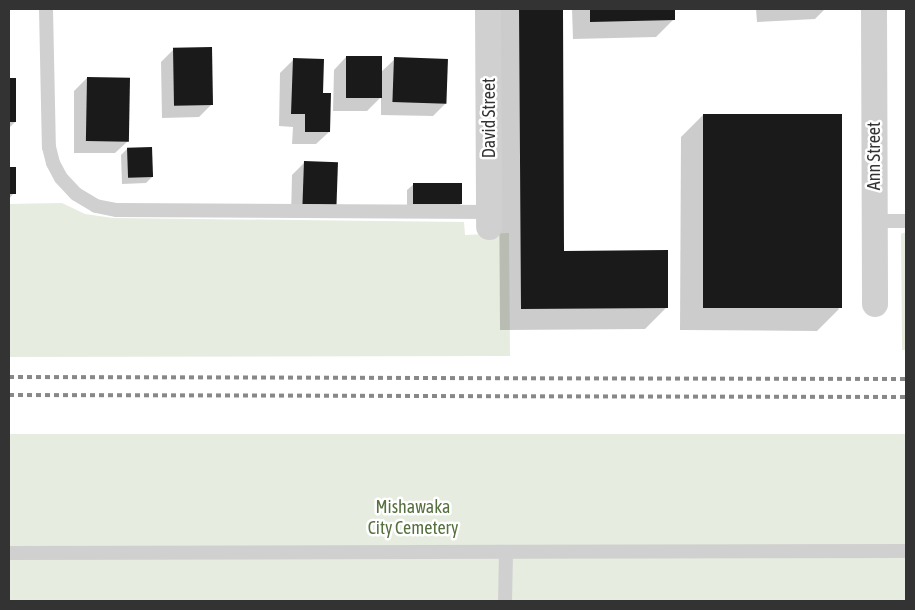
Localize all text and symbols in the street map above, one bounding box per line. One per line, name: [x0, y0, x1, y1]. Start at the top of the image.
street label: David Street: [478, 78, 500, 158]
street label: Ann Street: [863, 122, 885, 190]
park label: Mishawaka City Cemetery: [368, 497, 458, 540]

